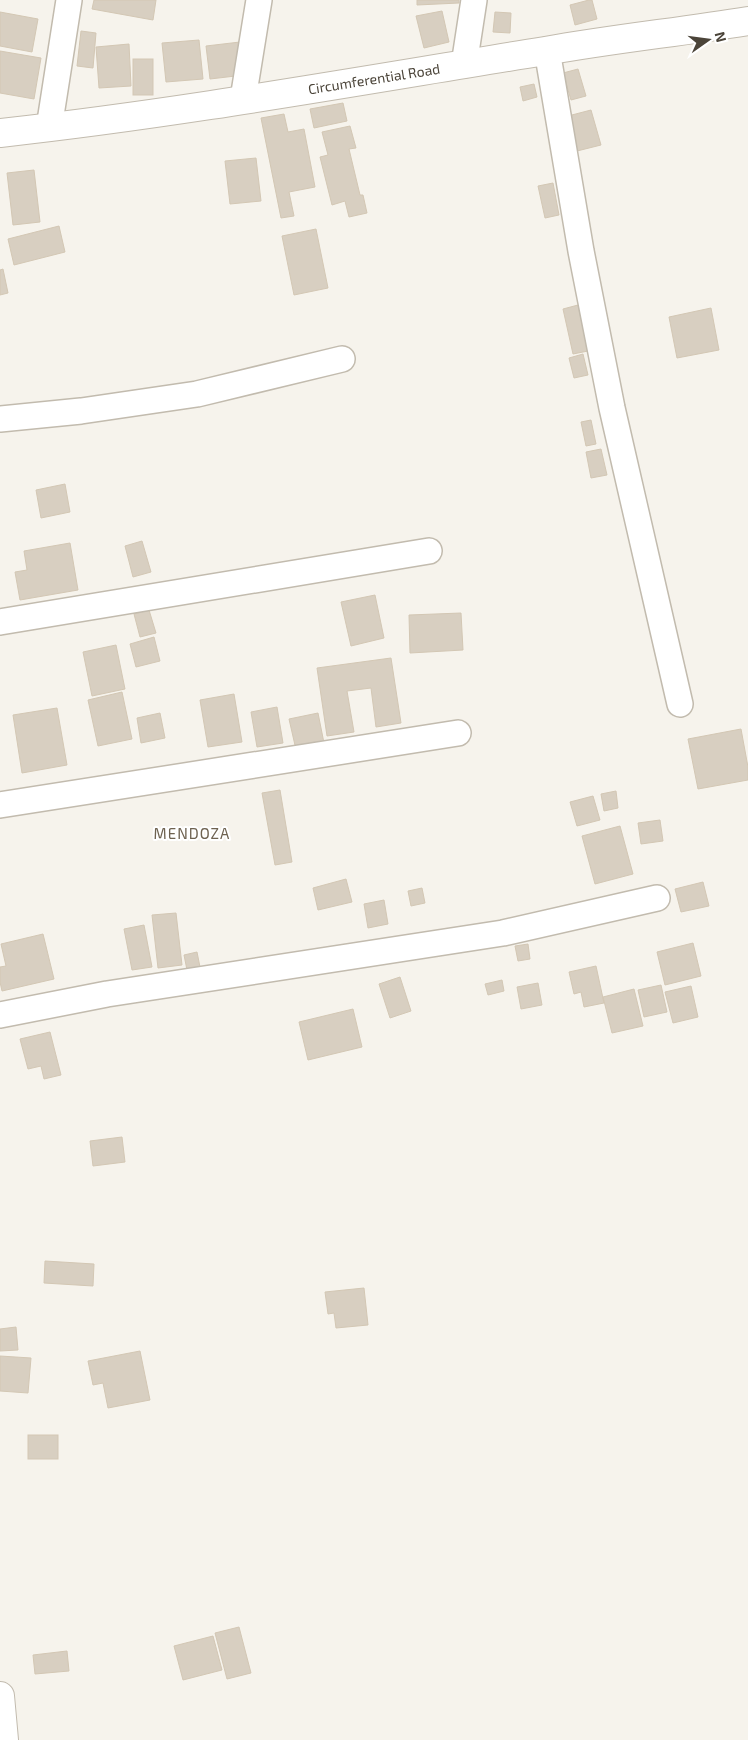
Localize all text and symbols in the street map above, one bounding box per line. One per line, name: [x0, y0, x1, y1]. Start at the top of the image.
north arrow: [683, 15, 733, 65]
text: N: [712, 30, 731, 44]
street label: Circumferential Road: [307, 60, 441, 97]
district label: MENDOZA: [154, 824, 230, 842]

